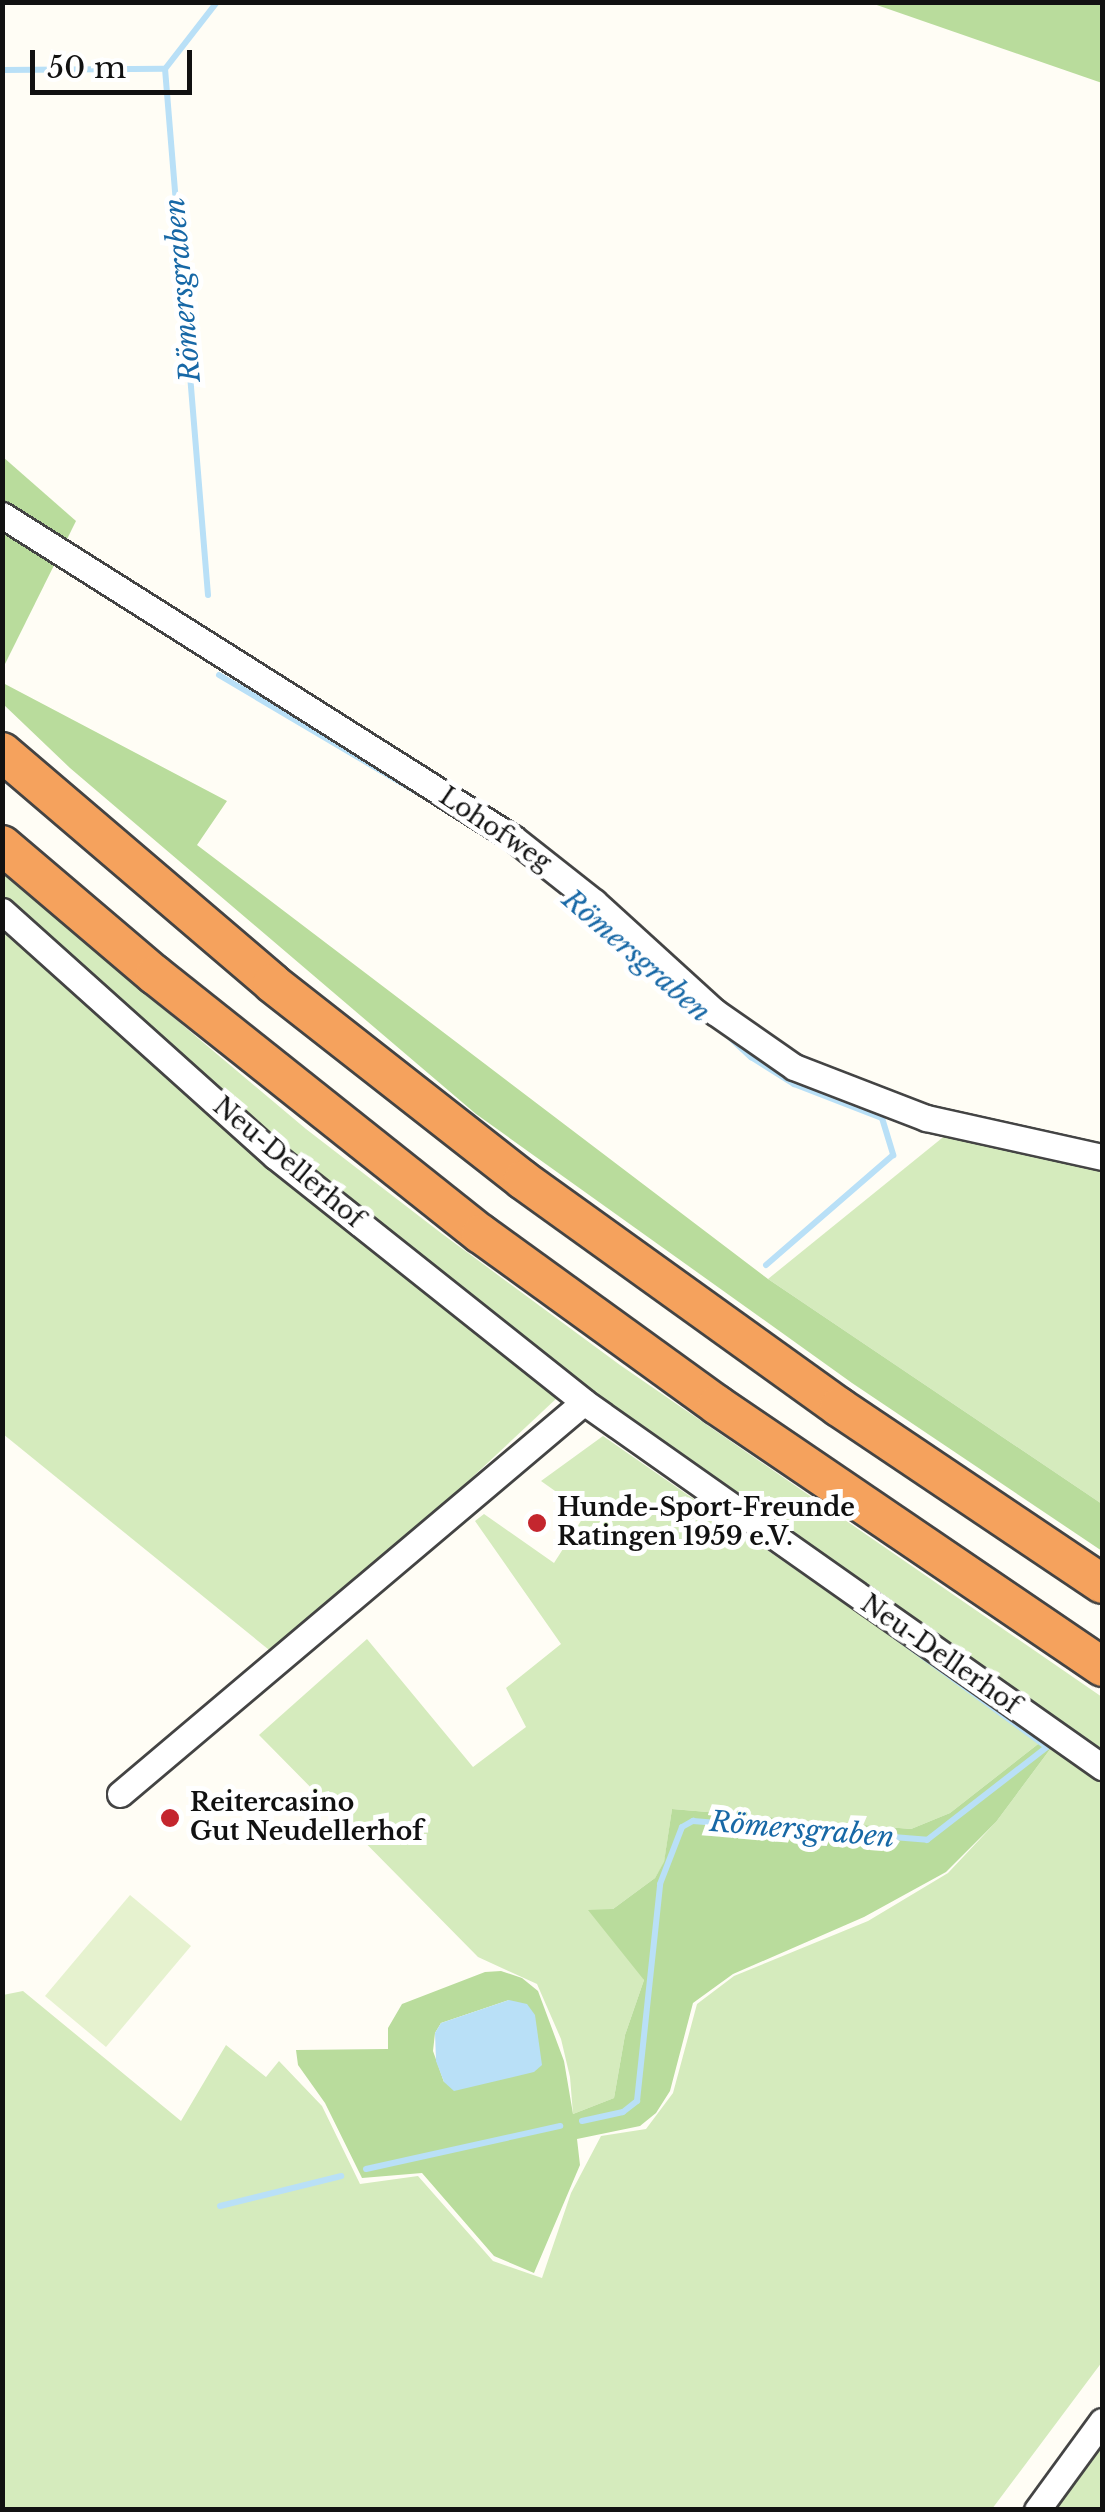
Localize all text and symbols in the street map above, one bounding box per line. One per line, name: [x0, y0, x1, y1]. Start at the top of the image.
scale bar: [35, 30, 198, 92]
text: 50 m: [47, 49, 126, 86]
water label: Römersgraben: [158, 196, 208, 384]
street label: Lohofweg: [433, 782, 557, 878]
water label: Römersgraben: [555, 883, 717, 1029]
street label: Neu-Dellerhof: [207, 1091, 369, 1235]
place label: Hunde-Sport-Freunde Ratingen 1959 e.V.: [557, 1494, 855, 1553]
marker: Hunde-Sport-Freunde Ratingen 1959 e.V.: [526, 1512, 548, 1534]
street label: Neu-Dellerhof: [855, 1589, 1025, 1721]
place label: Reitercasino Gut Neudellerhof: [190, 1789, 423, 1848]
water label: Römersgraben: [708, 1805, 896, 1855]
marker: Reitercasino Gut Neudellerhof: [159, 1807, 181, 1829]

